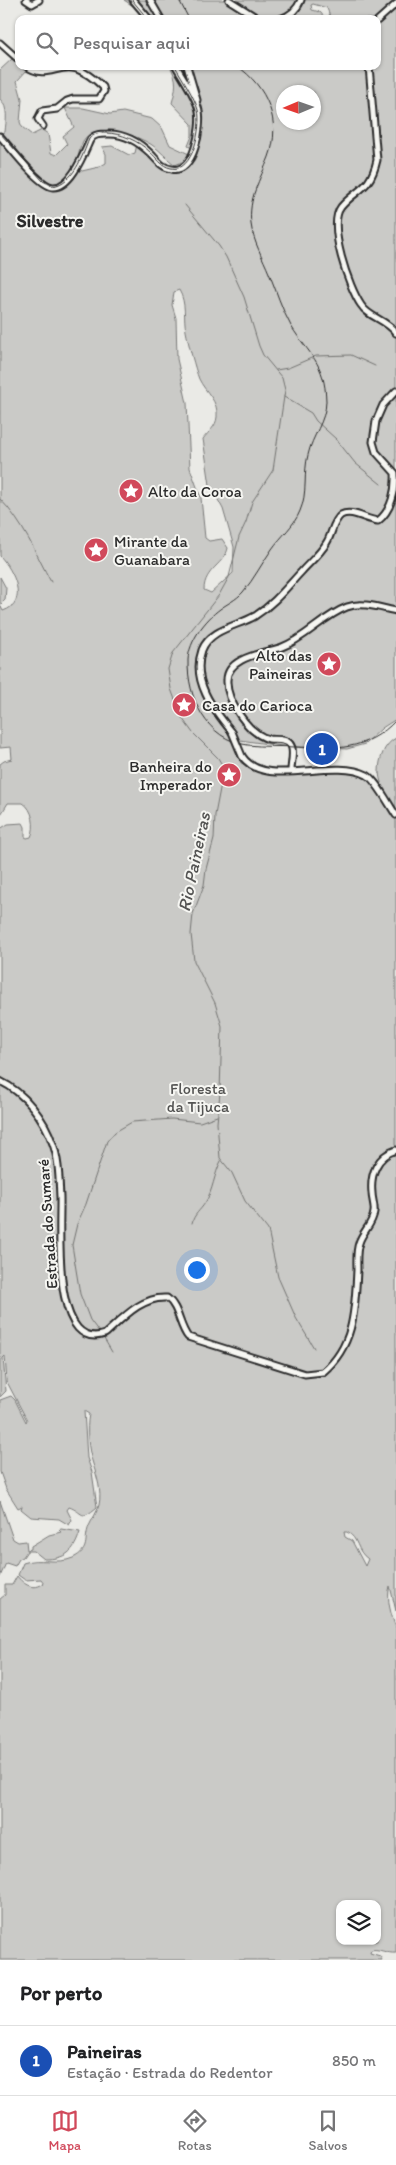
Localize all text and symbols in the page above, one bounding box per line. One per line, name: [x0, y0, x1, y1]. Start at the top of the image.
search box: [15, 15, 381, 70]
icon: search: [33, 29, 61, 57]
text: Pesquisar aqui: [73, 31, 190, 54]
north arrow: [276, 85, 321, 130]
district label: Silvestre: [16, 210, 84, 232]
place icon: Alto da Coroa: [118, 478, 144, 504]
place label: Alto da Coroa: [148, 482, 242, 501]
place label: Mirante da Guanabara: [114, 532, 190, 569]
place icon: Mirante da Guanabara: [83, 537, 109, 563]
place label: Alto das Paineiras: [249, 646, 312, 683]
place icon: Alto das Paineiras: [316, 651, 342, 677]
place icon: Casa do Carioca: [171, 692, 197, 718]
place label: Casa do Carioca: [202, 696, 313, 715]
pin: 1: [306, 730, 338, 768]
place label: Banheira do Imperador: [129, 757, 212, 794]
place icon: Banheira do Imperador: [216, 762, 242, 788]
water label: Rio Paineiras: [173, 810, 215, 913]
park label: Floresta da Tijuca: [167, 1079, 230, 1116]
street label: Estrada do Sumaré: [33, 1158, 62, 1290]
your location: [184, 1257, 210, 1283]
map controls: [336, 1900, 381, 1945]
button: layers: [336, 1900, 381, 1945]
text: Por perto: [20, 1980, 102, 2005]
text: Paineiras: [67, 2040, 142, 2063]
text: 1: [32, 2051, 40, 2070]
text: 850 m: [332, 2051, 376, 2070]
text: Estação · Estrada do Redentor: [67, 2063, 273, 2082]
tab: Mapa: [48, 2107, 81, 2154]
tab: Rotas: [178, 2107, 212, 2154]
tab: Salvos: [309, 2107, 348, 2154]

